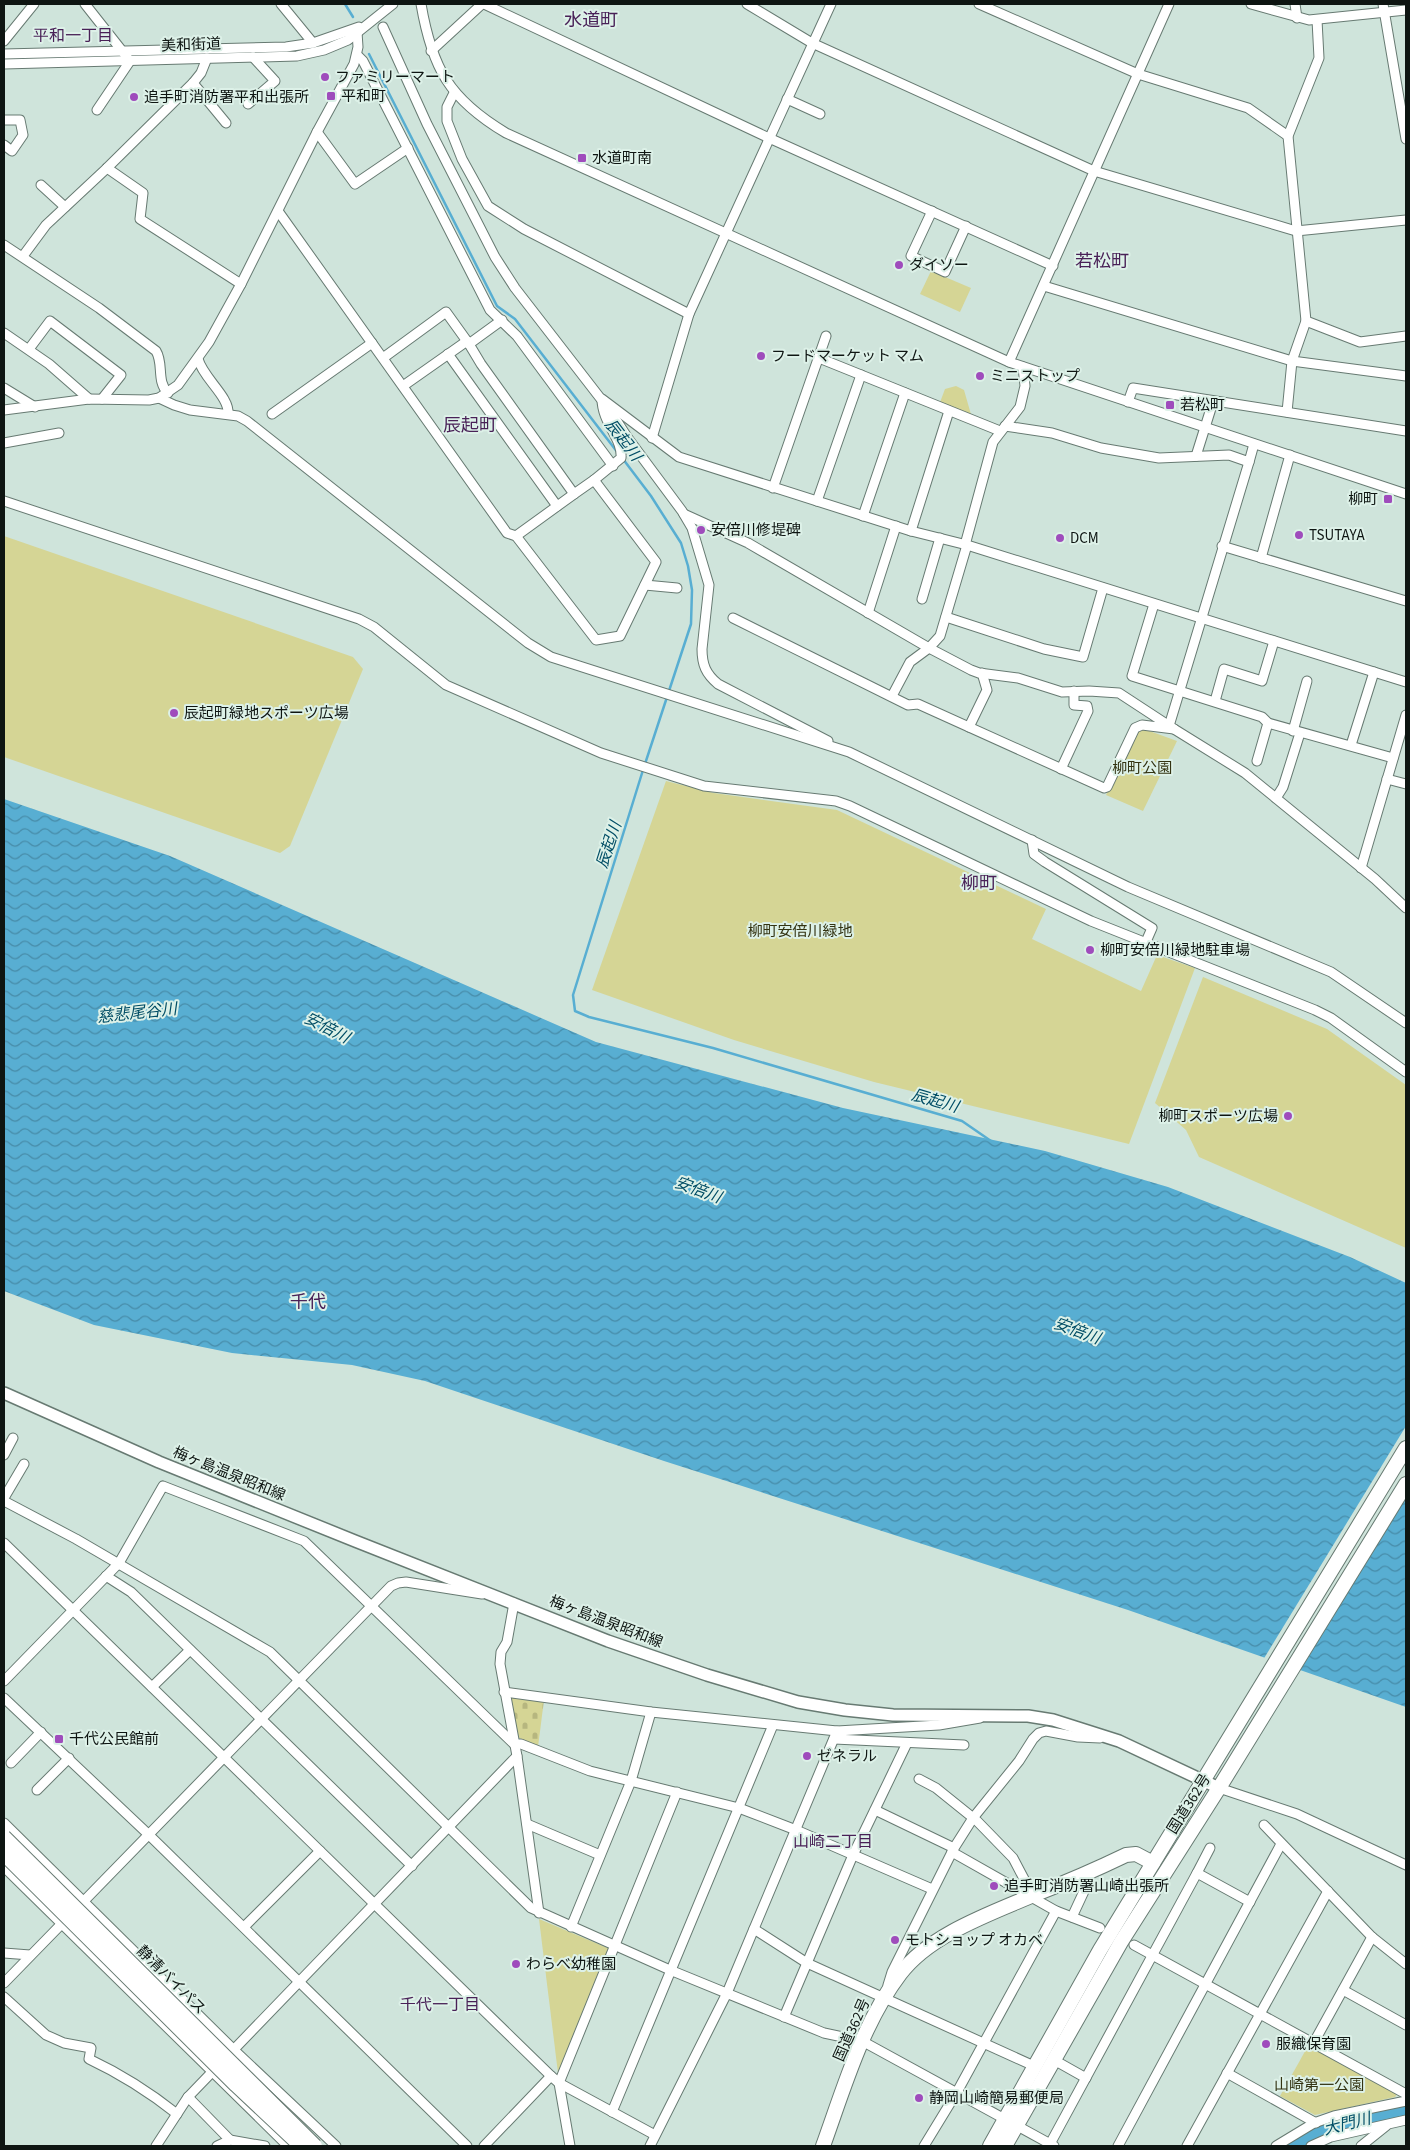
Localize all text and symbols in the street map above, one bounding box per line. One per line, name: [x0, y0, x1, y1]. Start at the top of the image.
district label: 水道町: [564, 8, 618, 33]
district label: 平和一丁目: [33, 25, 113, 47]
street label: 美和街道: [161, 33, 221, 57]
place label: ファミリーマート: [335, 67, 455, 88]
marker: ファミリーマート: [319, 71, 331, 83]
place label: 平和町: [341, 86, 386, 107]
place label: 追手町消防署平和出張所: [144, 87, 309, 108]
marker: 平和町: [325, 90, 337, 102]
marker: 追手町消防署平和出張所: [128, 91, 140, 103]
place label: 水道町南: [592, 148, 652, 169]
marker: 水道町南: [576, 152, 588, 164]
district label: 若松町: [1075, 249, 1129, 274]
place label: ダイソー: [909, 255, 969, 276]
marker: ダイソー: [893, 259, 905, 271]
place label: フードマーケット マム: [771, 346, 924, 367]
marker: フードマーケット マム: [755, 350, 767, 362]
place label: ミニストップ: [990, 366, 1080, 387]
marker: ミニストップ: [974, 370, 986, 382]
place label: 若松町: [1180, 395, 1225, 416]
marker: 若松町: [1164, 399, 1176, 411]
district label: 辰起町: [443, 413, 497, 438]
water label: 辰起川: [600, 414, 648, 467]
place label: 柳町: [1348, 489, 1378, 510]
marker: 柳町: [1382, 493, 1394, 505]
place label: 安倍川修堤碑: [711, 520, 801, 541]
marker: 安倍川修堤碑: [695, 524, 707, 536]
place label: TSUTAYA: [1309, 525, 1365, 546]
place label: DCM: [1070, 528, 1099, 549]
marker: TSUTAYA: [1293, 529, 1305, 541]
marker: DCM: [1054, 532, 1066, 544]
place label: 辰起町緑地スポーツ広場: [184, 703, 349, 724]
marker: 辰起町緑地スポーツ広場: [168, 707, 180, 719]
park label: 柳町公園: [1112, 758, 1172, 779]
water label: 辰起川: [591, 817, 627, 871]
district label: 柳町: [961, 871, 997, 896]
park label: 柳町安倍川緑地: [747, 921, 853, 942]
place label: 柳町安倍川緑地駐車場: [1100, 940, 1250, 961]
marker: 柳町安倍川緑地駐車場: [1084, 944, 1096, 956]
water label: 慈悲尾谷川: [96, 998, 180, 1028]
water label: 安倍川: [301, 1007, 355, 1050]
water label: 辰起川: [909, 1084, 963, 1119]
place label: 柳町スポーツ広場: [1158, 1106, 1278, 1127]
marker: 柳町スポーツ広場: [1282, 1110, 1294, 1122]
water label: 安倍川: [672, 1171, 726, 1209]
district label: 千代: [290, 1290, 326, 1315]
water label: 安倍川: [1051, 1312, 1105, 1350]
street label: 梅ヶ島温泉昭和線: [169, 1442, 289, 1506]
street label: 梅ヶ島温泉昭和線: [546, 1591, 666, 1653]
place label: 千代公民館前: [69, 1729, 159, 1750]
marker: 千代公民館前: [53, 1733, 65, 1745]
place label: ゼネラル: [817, 1746, 877, 1767]
marker: ゼネラル: [801, 1750, 813, 1762]
street label: 国道362号: [1162, 1770, 1216, 1838]
district label: 山崎二丁目: [793, 1831, 873, 1853]
place label: 追手町消防署山崎出張所: [1004, 1876, 1169, 1897]
marker: 追手町消防署山崎出張所: [988, 1880, 1000, 1892]
place label: モトショップ オカベ: [905, 1930, 1043, 1951]
marker: モトショップ オカベ: [889, 1934, 901, 1946]
street label: 静清バイパス: [132, 1941, 210, 2019]
place label: わらべ幼稚園: [526, 1954, 616, 1975]
marker: わらべ幼稚園: [510, 1958, 522, 1970]
district label: 千代一丁目: [400, 1994, 480, 2016]
street label: 国道362号: [829, 1995, 875, 2065]
place label: 服織保育園: [1276, 2034, 1351, 2055]
marker: 服織保育園: [1260, 2038, 1272, 2050]
park label: 山崎第一公園: [1274, 2075, 1364, 2096]
place label: 静岡山崎簡易郵便局: [929, 2088, 1064, 2109]
marker: 静岡山崎簡易郵便局: [913, 2092, 925, 2104]
water label: 大門川: [1321, 2107, 1375, 2140]

